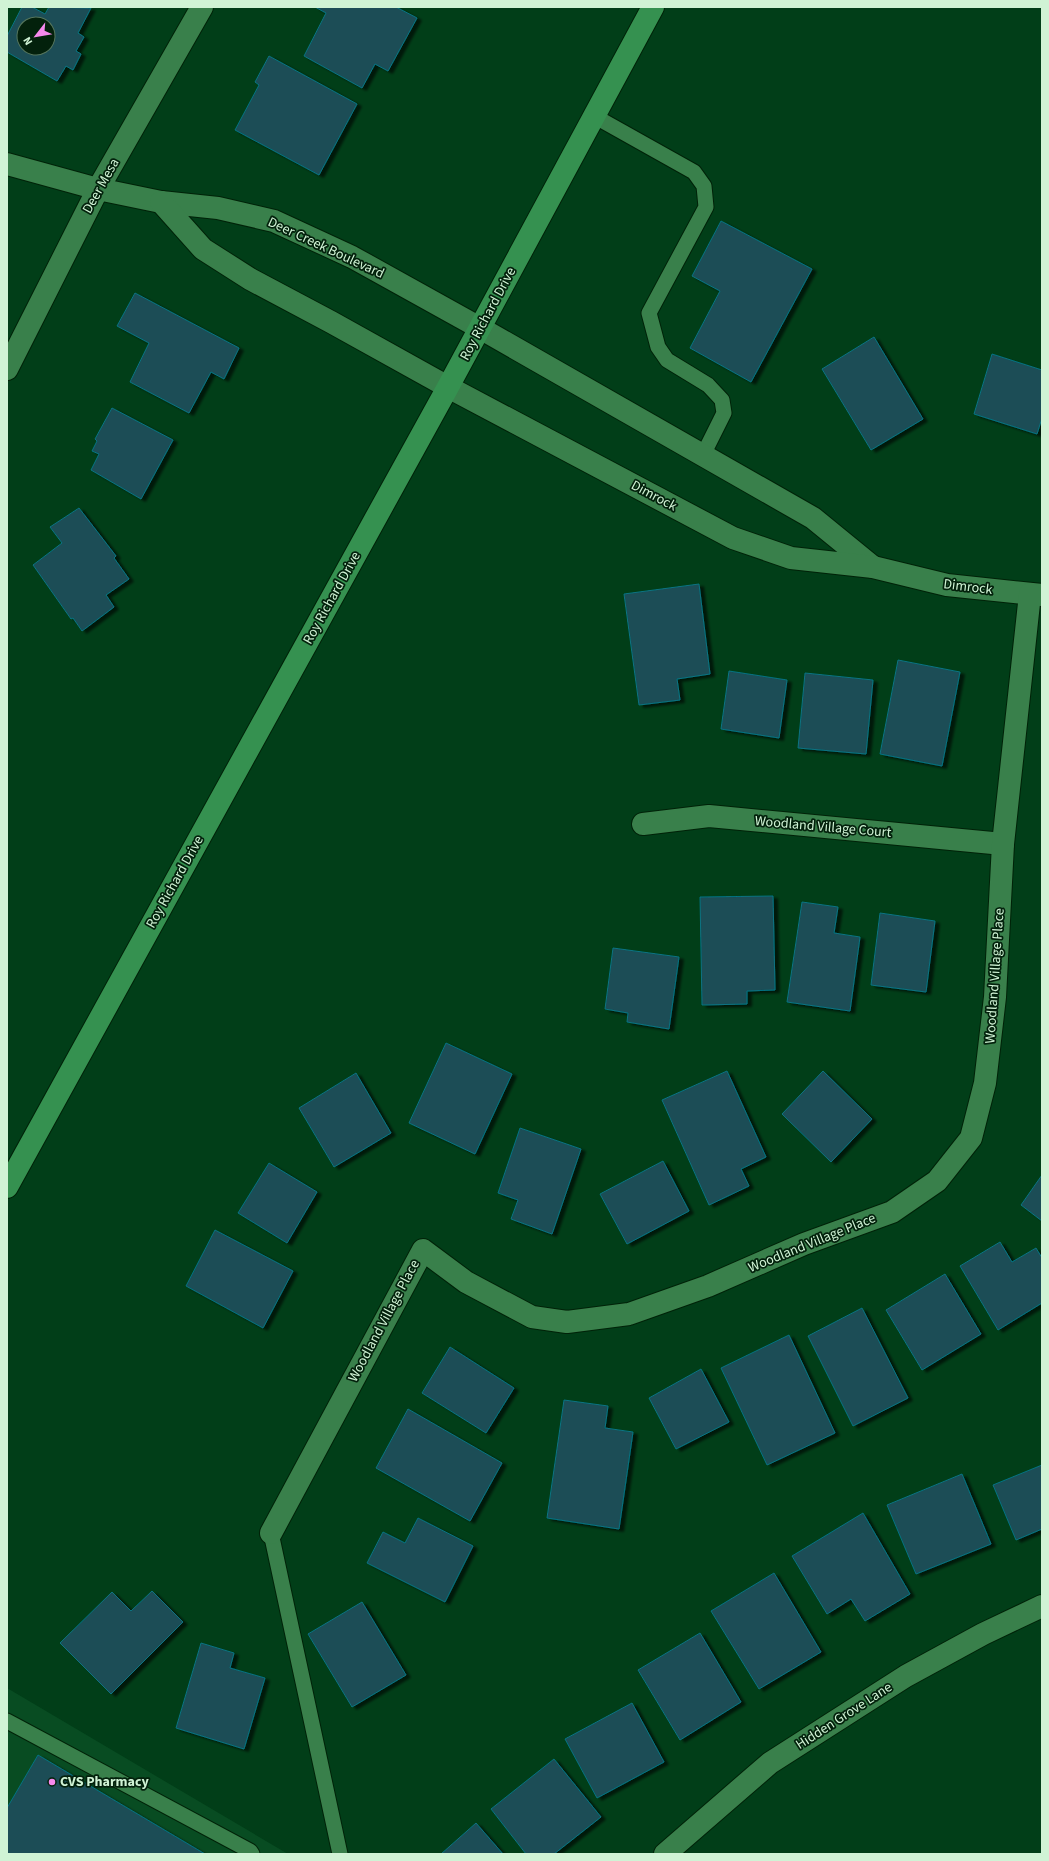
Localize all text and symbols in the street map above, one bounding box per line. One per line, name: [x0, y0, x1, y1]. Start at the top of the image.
north arrow: [16, 16, 56, 56]
text: N: [20, 34, 36, 48]
street label: Deer Mesa: [78, 155, 124, 217]
street label: Deer Creek Boulevard: [265, 212, 387, 284]
street label: Roy Richard Drive: [455, 264, 521, 364]
street label: Dimrock: [628, 476, 681, 516]
street label: Roy Richard Drive: [298, 548, 366, 648]
street label: Dimrock: [942, 574, 994, 600]
street label: Woodland Village Court: [754, 811, 892, 843]
street label: Roy Richard Drive: [141, 832, 209, 932]
street label: Woodland Village Place: [980, 907, 1010, 1044]
street label: Woodland Village Place: [745, 1208, 879, 1278]
street label: Woodland Village Place: [343, 1256, 425, 1386]
street label: Hidden Grove Lane: [792, 1677, 896, 1755]
place label: CVS Pharmacy: [60, 1772, 150, 1792]
marker: CVS Pharmacy: [47, 1777, 57, 1787]

